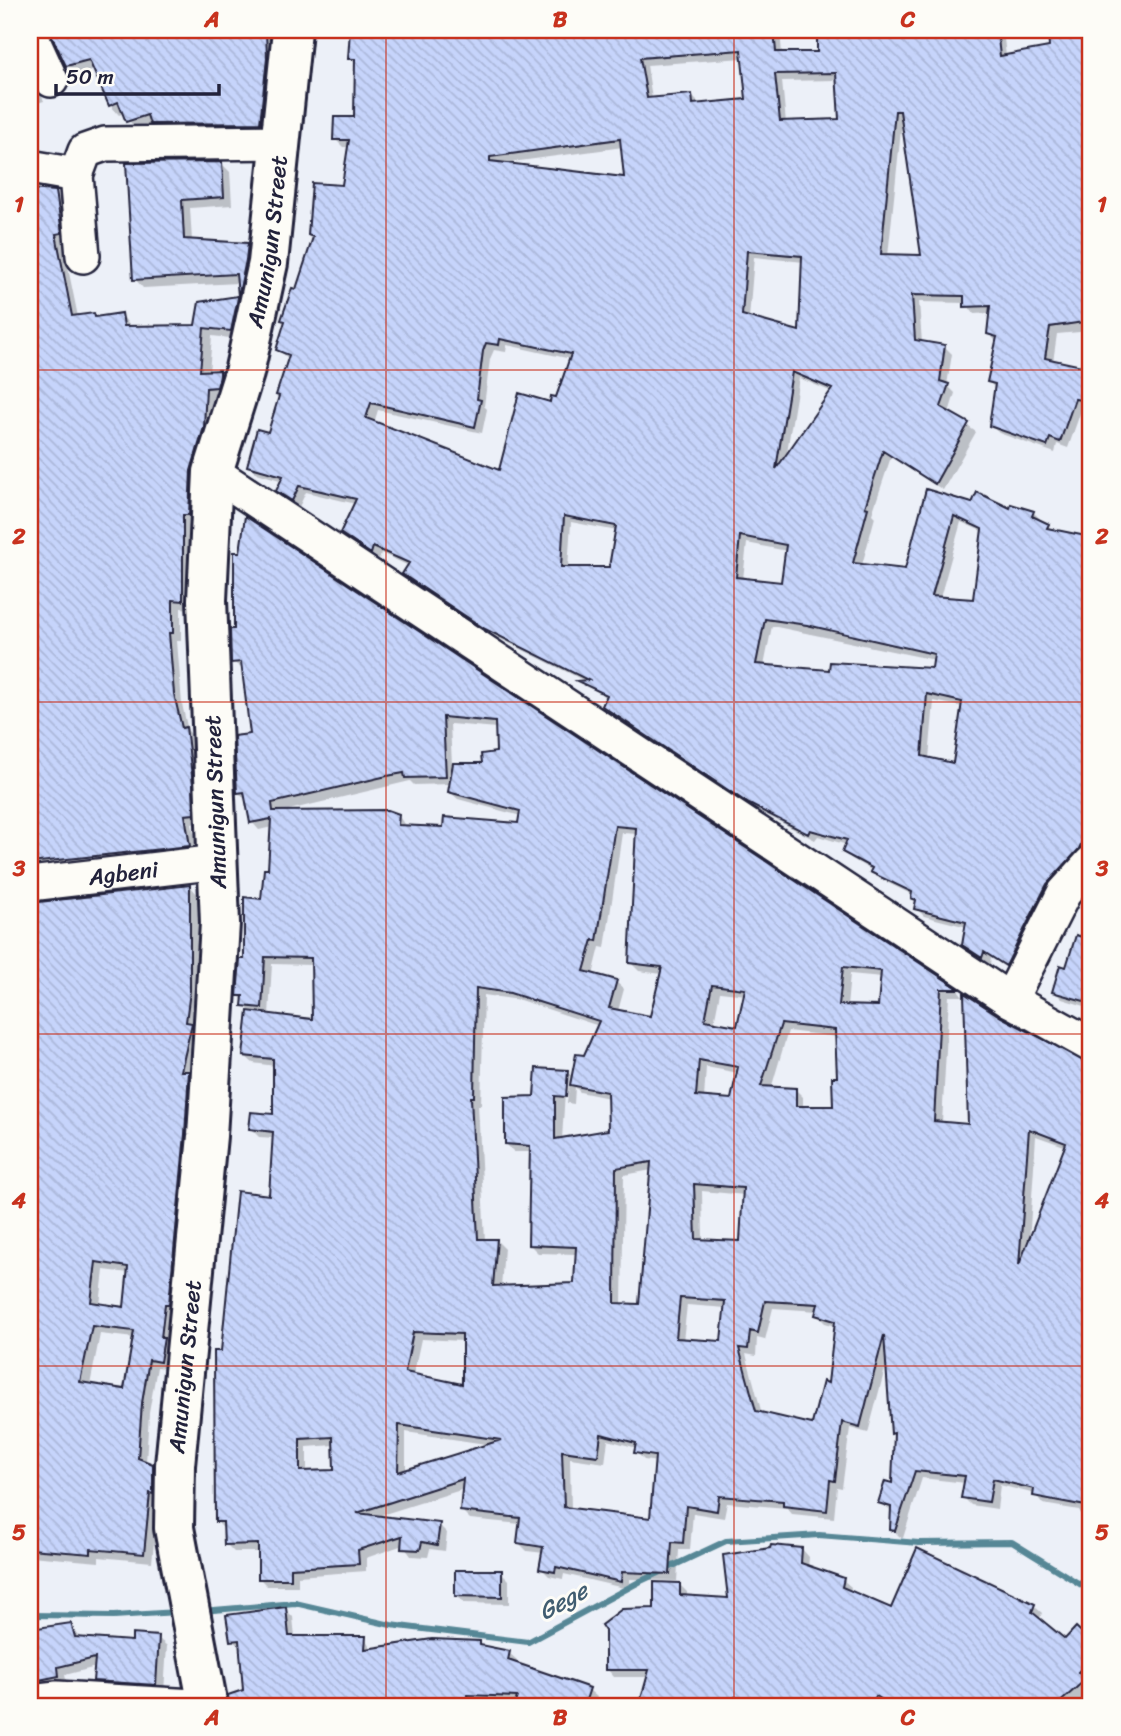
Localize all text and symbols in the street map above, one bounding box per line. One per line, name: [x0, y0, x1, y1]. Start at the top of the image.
text: A: [203, 0, 220, 40]
text: B: [553, 0, 568, 40]
text: C: [900, 0, 916, 40]
scale bar: [56, 52, 219, 96]
text: 50 m: [66, 58, 114, 96]
street label: Amunigun Street: [234, 153, 300, 333]
text: 1: [14, 184, 24, 225]
text: 1: [1097, 184, 1107, 225]
text: 2: [11, 516, 26, 557]
text: 2: [1094, 516, 1109, 557]
street label: Amunigun Street: [192, 714, 239, 891]
text: 3: [12, 848, 26, 889]
text: 3: [1095, 848, 1109, 889]
street label: Agbeni: [85, 849, 161, 898]
text: 4: [11, 1180, 27, 1221]
text: 4: [1094, 1180, 1110, 1221]
street label: Amunigun Street: [156, 1278, 214, 1456]
text: 5: [12, 1512, 26, 1553]
text: 5: [1095, 1512, 1109, 1553]
water label: Gege: [530, 1569, 598, 1632]
text: A: [203, 1697, 220, 1736]
text: B: [553, 1697, 568, 1736]
text: C: [900, 1697, 916, 1736]

